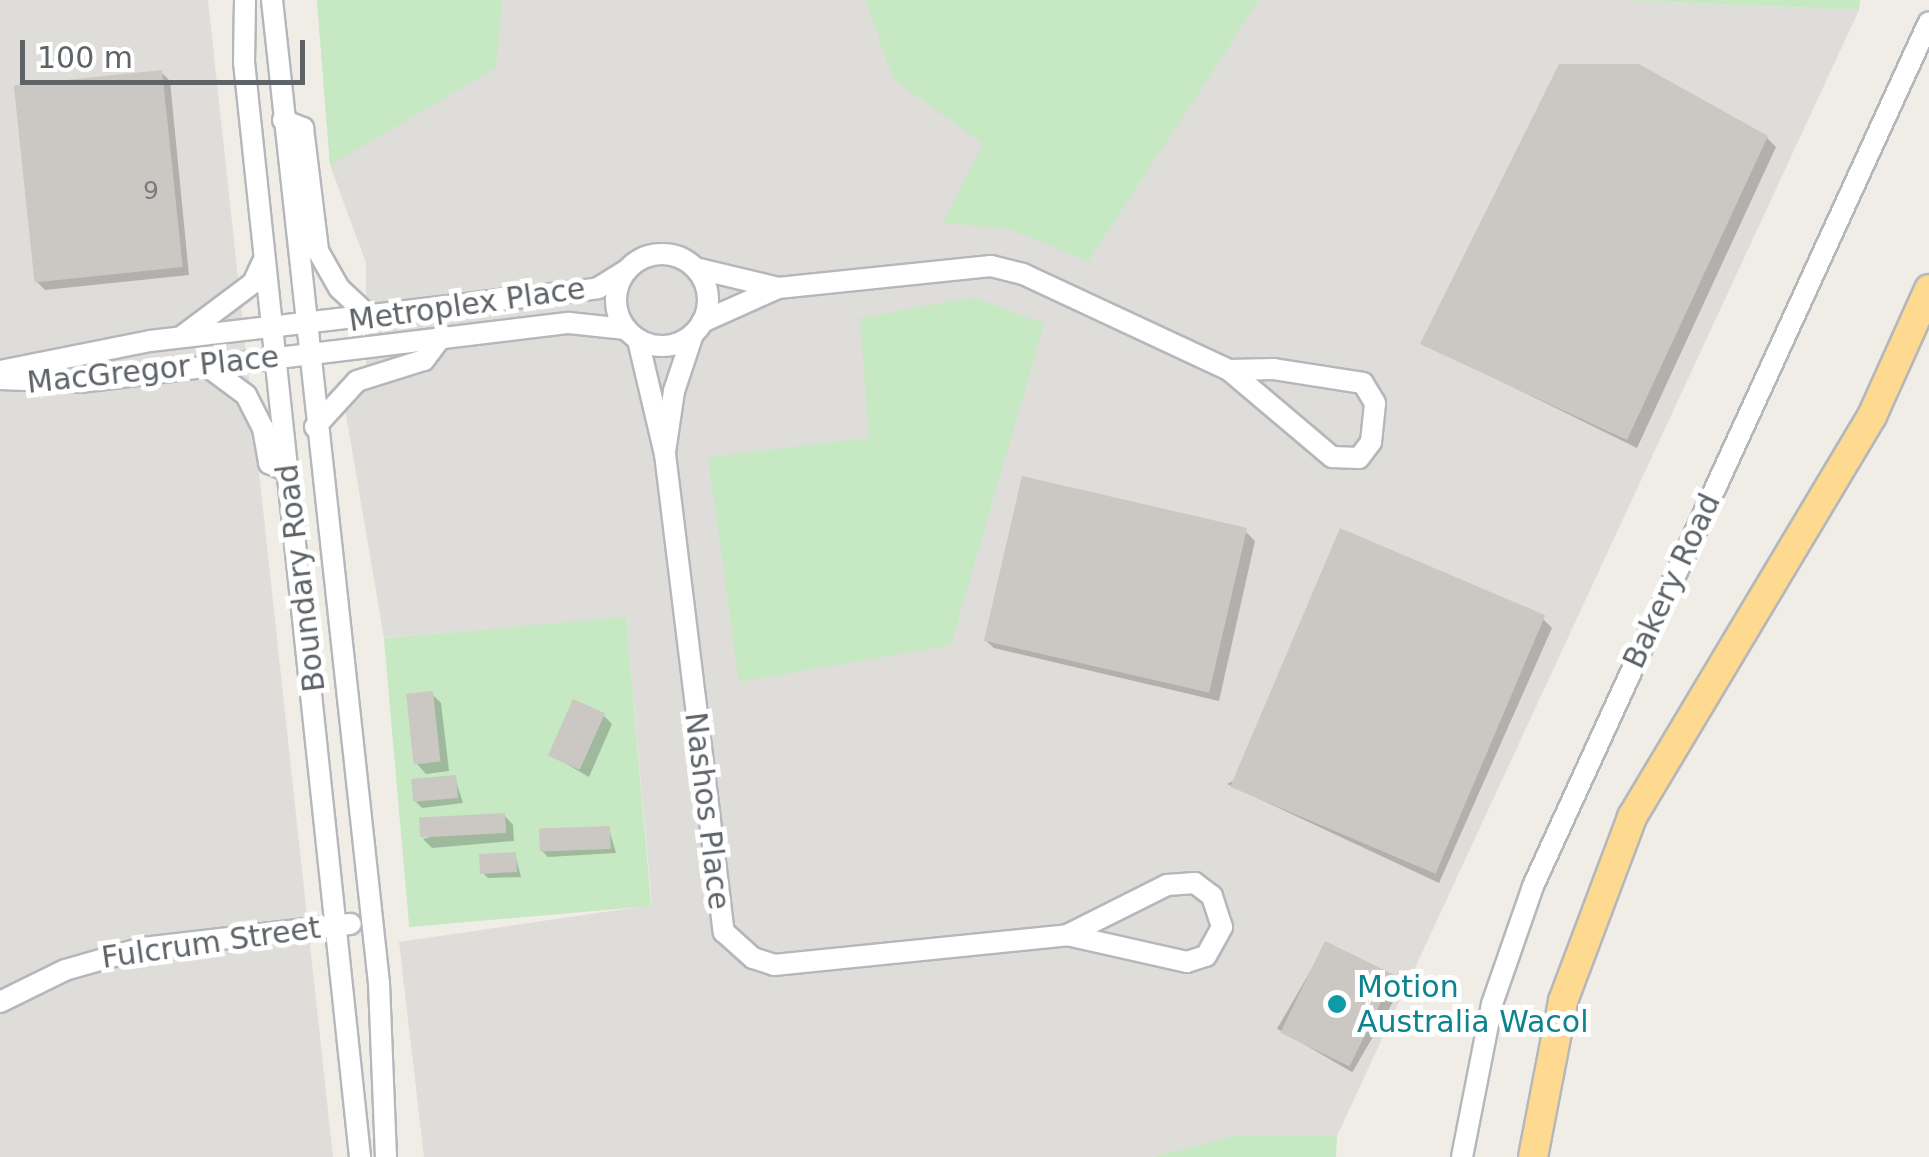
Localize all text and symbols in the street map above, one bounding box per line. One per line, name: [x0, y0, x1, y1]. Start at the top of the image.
scale bar: [25, 20, 310, 82]
text: 100 m: [37, 40, 133, 75]
house number: 9: [143, 176, 159, 206]
street label: Metroplex Place: [346, 271, 588, 339]
street label: MacGregor Place: [25, 339, 281, 401]
street label: Boundary Road: [269, 462, 333, 694]
street label: Bakery Road: [1616, 488, 1728, 674]
street label: Nashos Place: [677, 710, 737, 912]
street label: Fulcrum Street: [99, 910, 323, 976]
place label: Motion Australia Wacol: [1357, 969, 1589, 1040]
marker: Motion Australia Wacol: [1326, 993, 1348, 1015]

